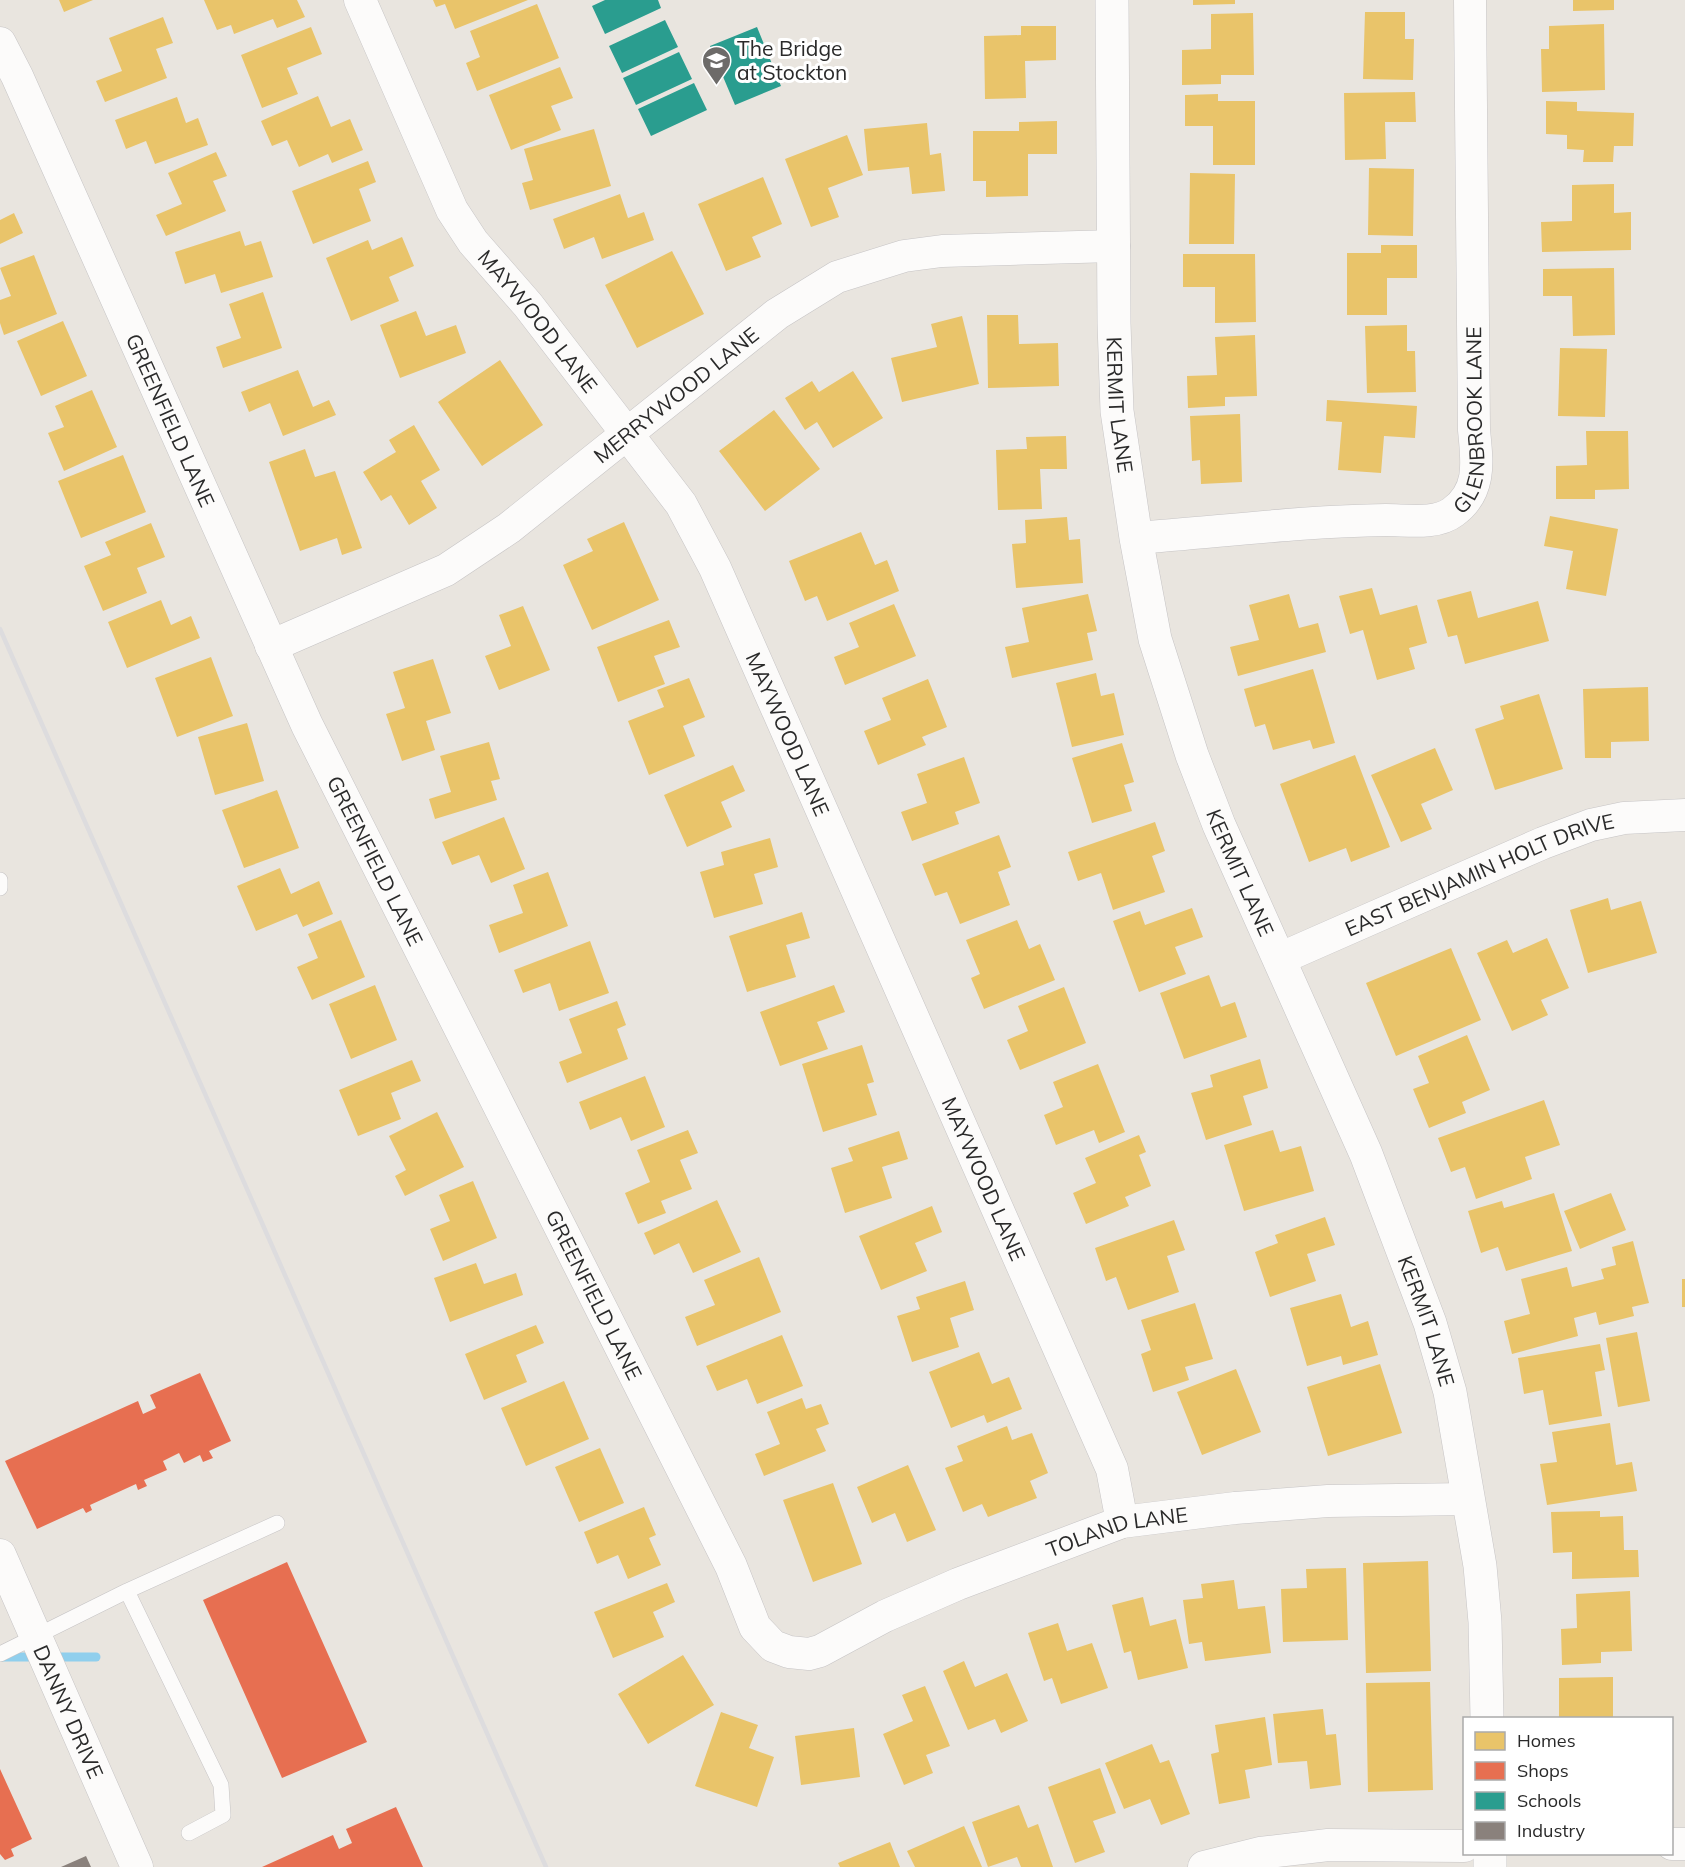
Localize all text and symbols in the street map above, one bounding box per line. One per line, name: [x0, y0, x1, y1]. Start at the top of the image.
place label: The Bridge at Stockton: [737, 35, 847, 85]
school or university icon: The Bridge at Stockton: [700, 44, 732, 86]
street label: MAYWOOD LANE: [473, 244, 603, 398]
street label: MERRYWOOD LANE: [588, 321, 763, 468]
street label: GLENBROOK LANE: [1447, 326, 1490, 519]
street label: GREENFIELD LANE: [121, 329, 221, 511]
street label: KERMIT LANE: [1101, 336, 1139, 474]
street label: MAYWOOD LANE: [741, 648, 836, 820]
street label: GREENFIELD LANE: [322, 771, 429, 950]
street label: KERMIT LANE: [1201, 805, 1280, 940]
street label: EAST BENJAMIN HOLT DRIVE: [1341, 807, 1616, 941]
street label: MAYWOOD LANE: [937, 1093, 1031, 1265]
street label: GREENFIELD LANE: [541, 1205, 648, 1384]
street label: KERMIT LANE: [1393, 1252, 1461, 1389]
street label: TOLAND LANE: [1043, 1501, 1189, 1562]
street label: DANNY DRIVE: [28, 1641, 109, 1782]
legend: [1463, 1717, 1673, 1855]
text: Homes: [1517, 1729, 1576, 1752]
text: Shops: [1517, 1759, 1569, 1782]
text: Schools: [1517, 1789, 1582, 1812]
text: Industry: [1517, 1819, 1586, 1842]

